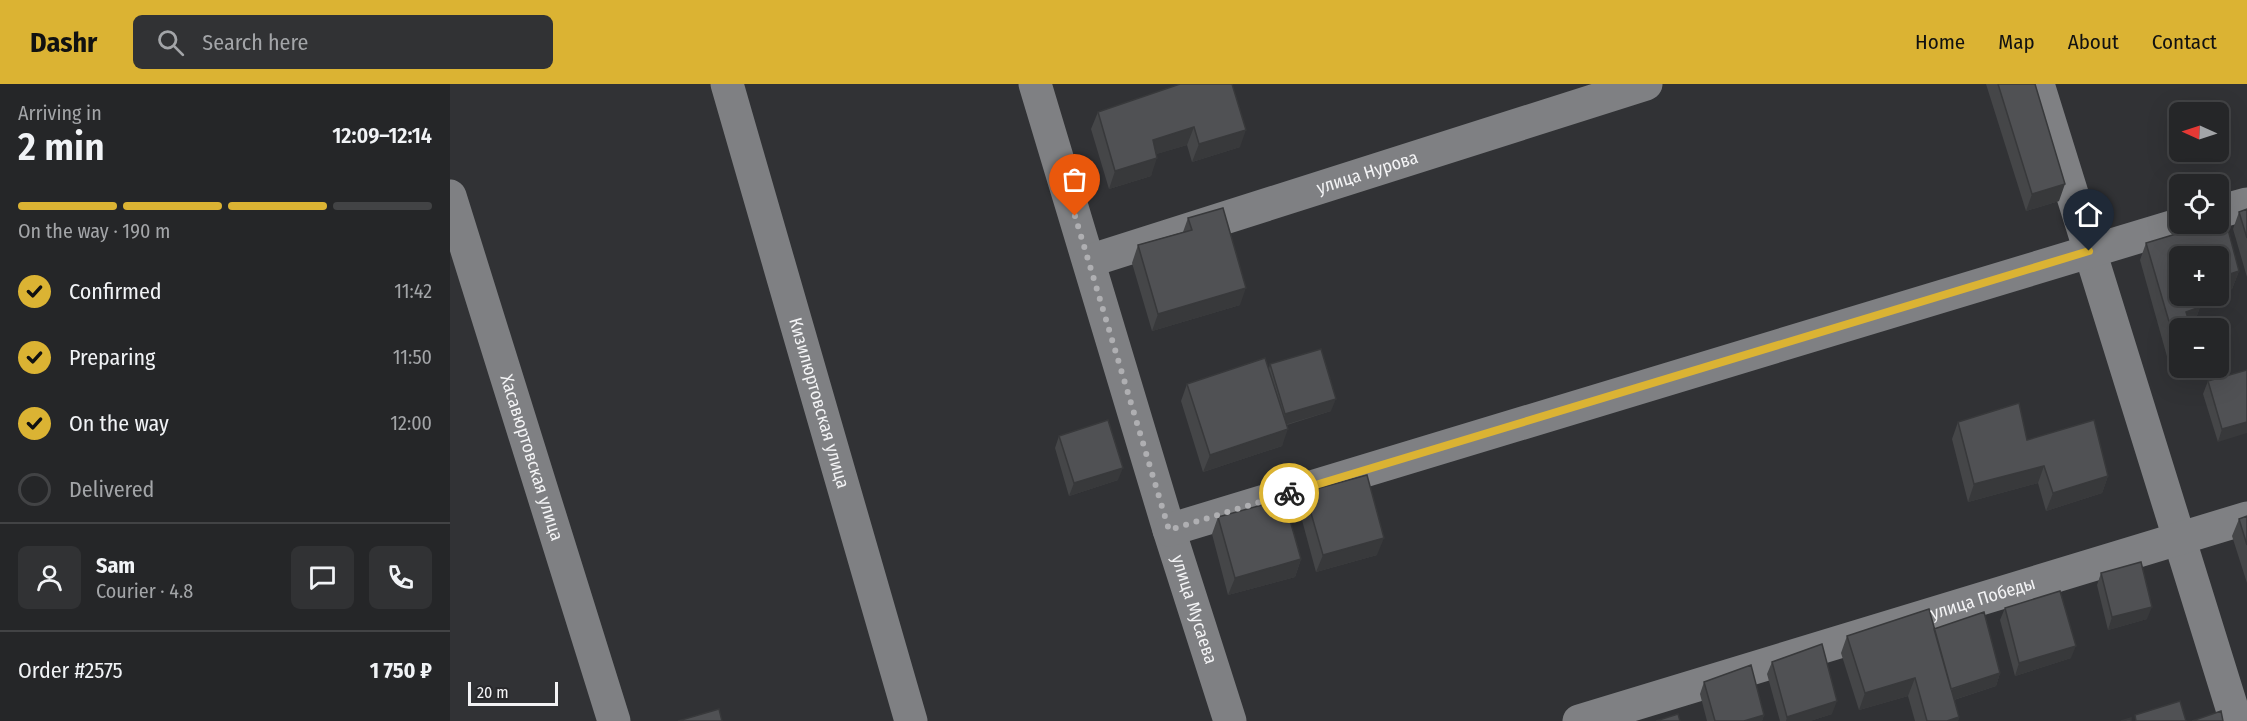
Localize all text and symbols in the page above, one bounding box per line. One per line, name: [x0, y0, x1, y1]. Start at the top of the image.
search box: [133, 15, 553, 69]
text: Dashr: [30, 26, 97, 59]
icon: search: [154, 26, 187, 59]
text: Search here: [202, 29, 308, 56]
text: Home: [1915, 29, 1965, 55]
text: Map: [1998, 29, 2035, 55]
text: About: [2068, 29, 2119, 55]
text: Contact: [2152, 29, 2217, 55]
text: Arriving in: [18, 101, 102, 125]
north arrow: [2169, 102, 2229, 162]
map controls: [2169, 102, 2229, 378]
text: 12:09–12:14: [332, 122, 432, 149]
text: 2 min: [18, 124, 105, 170]
street label: улица Нурова: [1314, 146, 1421, 199]
pin: [1049, 154, 1100, 216]
icon: bag: [1058, 163, 1091, 196]
button: locate: [2169, 174, 2229, 234]
pin: [2063, 189, 2114, 251]
icon: home: [2072, 198, 2105, 231]
text: On the way · 190 m: [18, 219, 170, 243]
button: +: [2169, 246, 2229, 306]
icon: check: [18, 275, 51, 308]
text: Confirmed: [69, 278, 162, 305]
text: 11:42: [394, 279, 432, 303]
street label: Кизилюртовская улица: [784, 315, 854, 491]
button: −: [2169, 318, 2229, 378]
icon: check: [18, 341, 51, 374]
text: Preparing: [69, 344, 155, 371]
text: 11:50: [393, 345, 432, 369]
street label: Хасавюртовская улица: [495, 372, 568, 544]
icon: check: [18, 407, 51, 440]
text: On the way: [69, 410, 169, 437]
text: 12:00: [390, 411, 432, 435]
courier: [1259, 463, 1319, 523]
text: Delivered: [69, 476, 154, 503]
icon: bike: [1273, 477, 1306, 510]
button: person: [18, 546, 81, 609]
button: chat: [291, 546, 354, 609]
button: phone: [369, 546, 432, 609]
text: Sam: [96, 552, 135, 579]
street label: улица Мусаева: [1167, 552, 1222, 667]
street label: улица Победы: [1928, 572, 2038, 625]
text: Courier · 4.8: [96, 579, 193, 603]
text: Order #2575: [18, 657, 123, 684]
text: 1 750 ₽: [370, 657, 432, 684]
scale bar: [468, 679, 558, 706]
text: 20 m: [477, 683, 508, 702]

